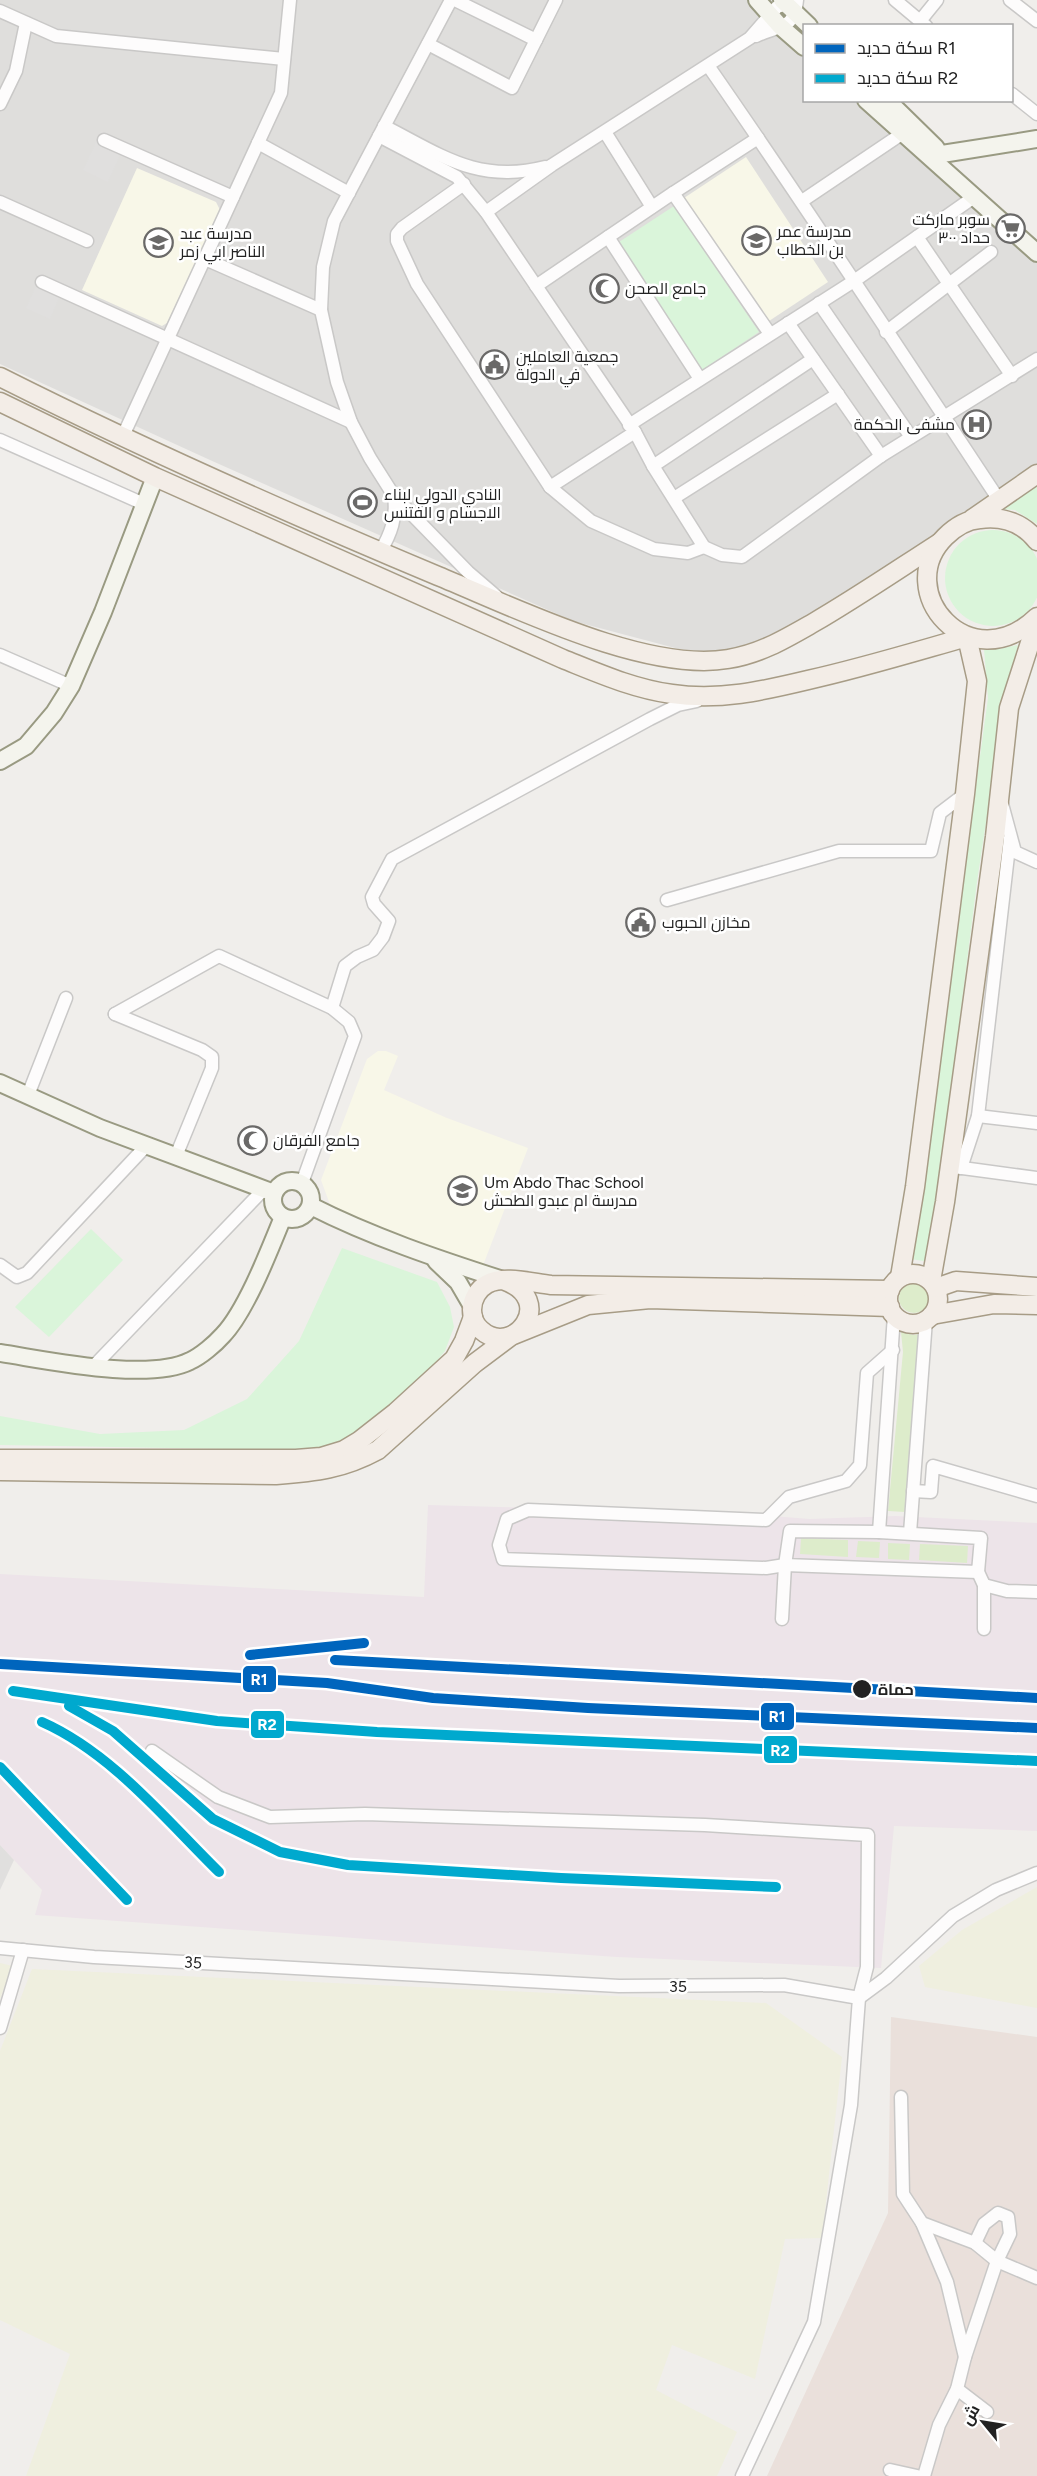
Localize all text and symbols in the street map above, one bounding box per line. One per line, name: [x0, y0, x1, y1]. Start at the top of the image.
legend: [803, 24, 1013, 102]
text: سكة حديد R1: [857, 37, 956, 59]
text: سكة حديد R2: [857, 67, 958, 89]
place label: سوبر ماركت حداد ٣٠٠: [912, 210, 990, 247]
supermarket icon: سوبر ماركت حداد ٣٠٠: [995, 212, 1027, 244]
place label: مدرسة عمر بن الخطاب: [776, 222, 852, 260]
place label: مدرسة عبد الناصر ابي زمر: [179, 224, 265, 265]
school or university icon: مدرسة عمر بن الخطاب: [740, 224, 772, 256]
school or university icon: مدرسة عبد الناصر ابي زمر: [143, 226, 175, 258]
mosque icon: جامع الصحن: [588, 272, 620, 304]
place label: جامع الصحن: [625, 279, 706, 300]
place label: جمعية العاملين في الدولة: [516, 347, 618, 388]
public building icon: جمعية العاملين في الدولة: [479, 349, 511, 381]
hospital icon: مشفى الحكمة: [960, 408, 992, 440]
place label: مشفى الحكمة: [854, 415, 955, 435]
place label: النادي الدولي لبناء الاجسام و الفتنس: [384, 485, 502, 524]
sports icon: النادي الدولي لبناء الاجسام و الفتنس: [347, 487, 379, 519]
public building icon: مخازن الحبوب: [625, 906, 657, 938]
place label: مخازن الحبوب: [662, 913, 750, 933]
mosque icon: جامع الفرقان: [236, 1124, 268, 1156]
place label: جامع الفرقان: [273, 1131, 360, 1152]
place label: Um Abdo Thac School مدرسة ام عبدو الطحش: [484, 1173, 644, 1212]
school or university icon: Um Abdo Thac School مدرسة ام عبدو الطحش: [447, 1175, 479, 1207]
line badge: R1: [242, 1665, 277, 1693]
text: R1: [250, 1670, 268, 1689]
marker: حماة: [851, 1678, 873, 1700]
place label: حماة: [878, 1680, 914, 1699]
line badge: R1: [760, 1702, 795, 1731]
text: R1: [768, 1707, 786, 1726]
line badge: R2: [250, 1710, 285, 1739]
text: R2: [257, 1715, 277, 1734]
line badge: R2: [763, 1735, 798, 1764]
text: R2: [770, 1741, 790, 1760]
street label: 35: [184, 1953, 202, 1972]
street label: 35: [669, 1977, 687, 1996]
north arrow: [953, 2392, 1013, 2452]
text: ش: [957, 2401, 984, 2428]

